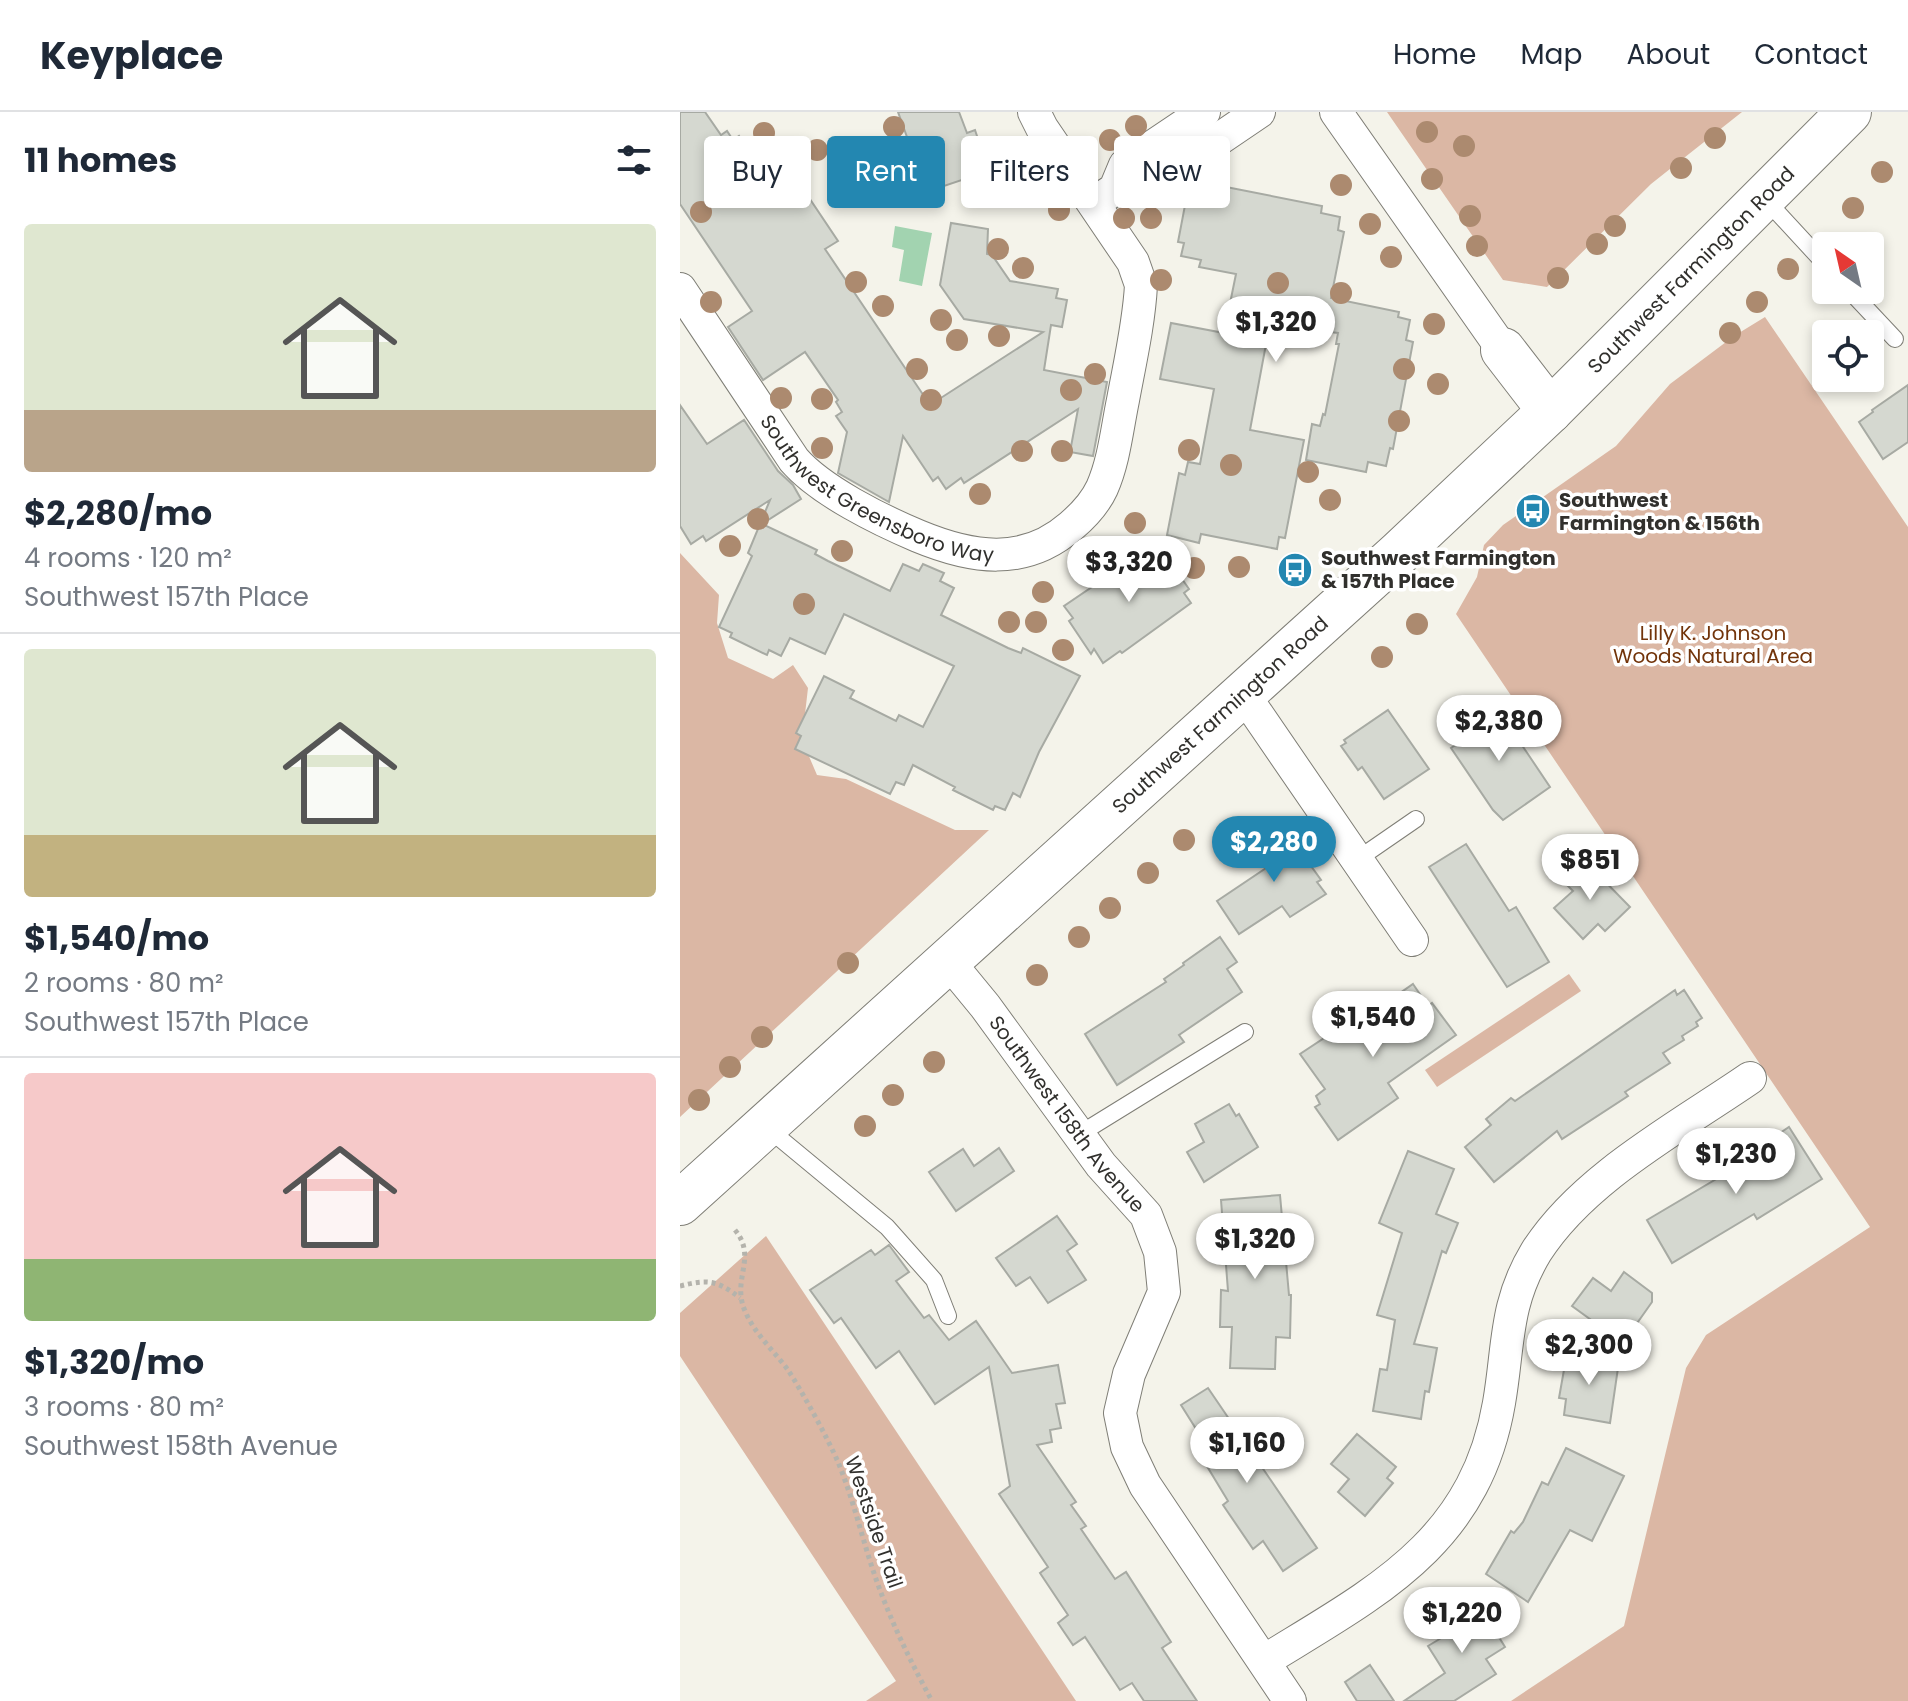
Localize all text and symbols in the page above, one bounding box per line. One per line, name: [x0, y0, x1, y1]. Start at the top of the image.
text: Keyplace: [40, 29, 223, 82]
text: Home: [1393, 35, 1476, 74]
text: Map: [1520, 35, 1582, 74]
text: About: [1626, 35, 1710, 74]
text: Contact: [1754, 35, 1868, 74]
text: 11 homes: [24, 136, 177, 184]
chip: Buy: [704, 136, 811, 208]
chip: Rent: [827, 136, 945, 208]
chip: Filters: [961, 136, 1098, 208]
chip: New: [1114, 136, 1230, 208]
icon: filters: [612, 138, 656, 182]
street label: Southwest Farmington Road: [1581, 160, 1801, 380]
north arrow: [1812, 232, 1884, 304]
map controls: [1812, 232, 1884, 392]
icon: home: [268, 276, 412, 420]
pin: $1,320: [1211, 296, 1341, 364]
text: $1,320: [1235, 304, 1317, 340]
button: locate: [1812, 320, 1884, 392]
street label: Southwest Greensboro Way: [754, 409, 995, 569]
place label: Southwest Farmington & 156th: [1559, 486, 1760, 537]
text: $2,280/mo: [24, 489, 212, 537]
bus stop icon: Southwest Farmington & 156th: [1514, 492, 1552, 530]
pin: $3,320: [1064, 536, 1194, 604]
text: 4 rooms · 120 m²: [24, 540, 232, 576]
text: $3,320: [1085, 544, 1173, 580]
place label: Southwest Farmington & 157th Place: [1321, 544, 1556, 595]
bus stop icon: Southwest Farmington & 157th Place: [1276, 551, 1314, 589]
text: Southwest 157th Place: [24, 579, 309, 615]
street label: Southwest Farmington Road: [1106, 610, 1334, 820]
park label: Lilly K. Johnson Woods Natural Area: [1613, 619, 1813, 670]
pin: $2,380: [1434, 695, 1564, 763]
icon: home: [268, 701, 412, 845]
text: $2,380: [1455, 703, 1543, 739]
pin: $2,280: [1209, 816, 1339, 884]
text: $2,280: [1230, 824, 1318, 860]
pin: $851: [1543, 834, 1637, 902]
text: $851: [1560, 842, 1620, 878]
text: $1,540/mo: [24, 914, 209, 962]
text: 2 rooms · 80 m²: [24, 965, 224, 1001]
pin: $1,540: [1308, 991, 1438, 1059]
text: $1,540: [1330, 999, 1416, 1035]
text: Southwest 157th Place: [24, 1004, 309, 1040]
street label: Southwest 158th Avenue: [983, 1010, 1151, 1219]
icon: home: [268, 1125, 412, 1269]
pin: $1,230: [1671, 1128, 1801, 1196]
text: $1,230: [1695, 1136, 1777, 1172]
pin: $1,320: [1190, 1213, 1320, 1281]
text: $1,320: [1214, 1221, 1296, 1257]
pin: $2,300: [1524, 1319, 1654, 1387]
text: $2,300: [1544, 1327, 1634, 1363]
text: $1,320/mo: [24, 1338, 204, 1386]
text: 3 rooms · 80 m²: [24, 1389, 224, 1425]
pin: $1,160: [1182, 1417, 1312, 1485]
text: $1,160: [1208, 1425, 1286, 1461]
text: Southwest 158th Avenue: [24, 1428, 338, 1464]
street label: Westside Trail: [838, 1452, 910, 1592]
pin: $1,220: [1397, 1587, 1527, 1655]
text: $1,220: [1422, 1595, 1503, 1631]

